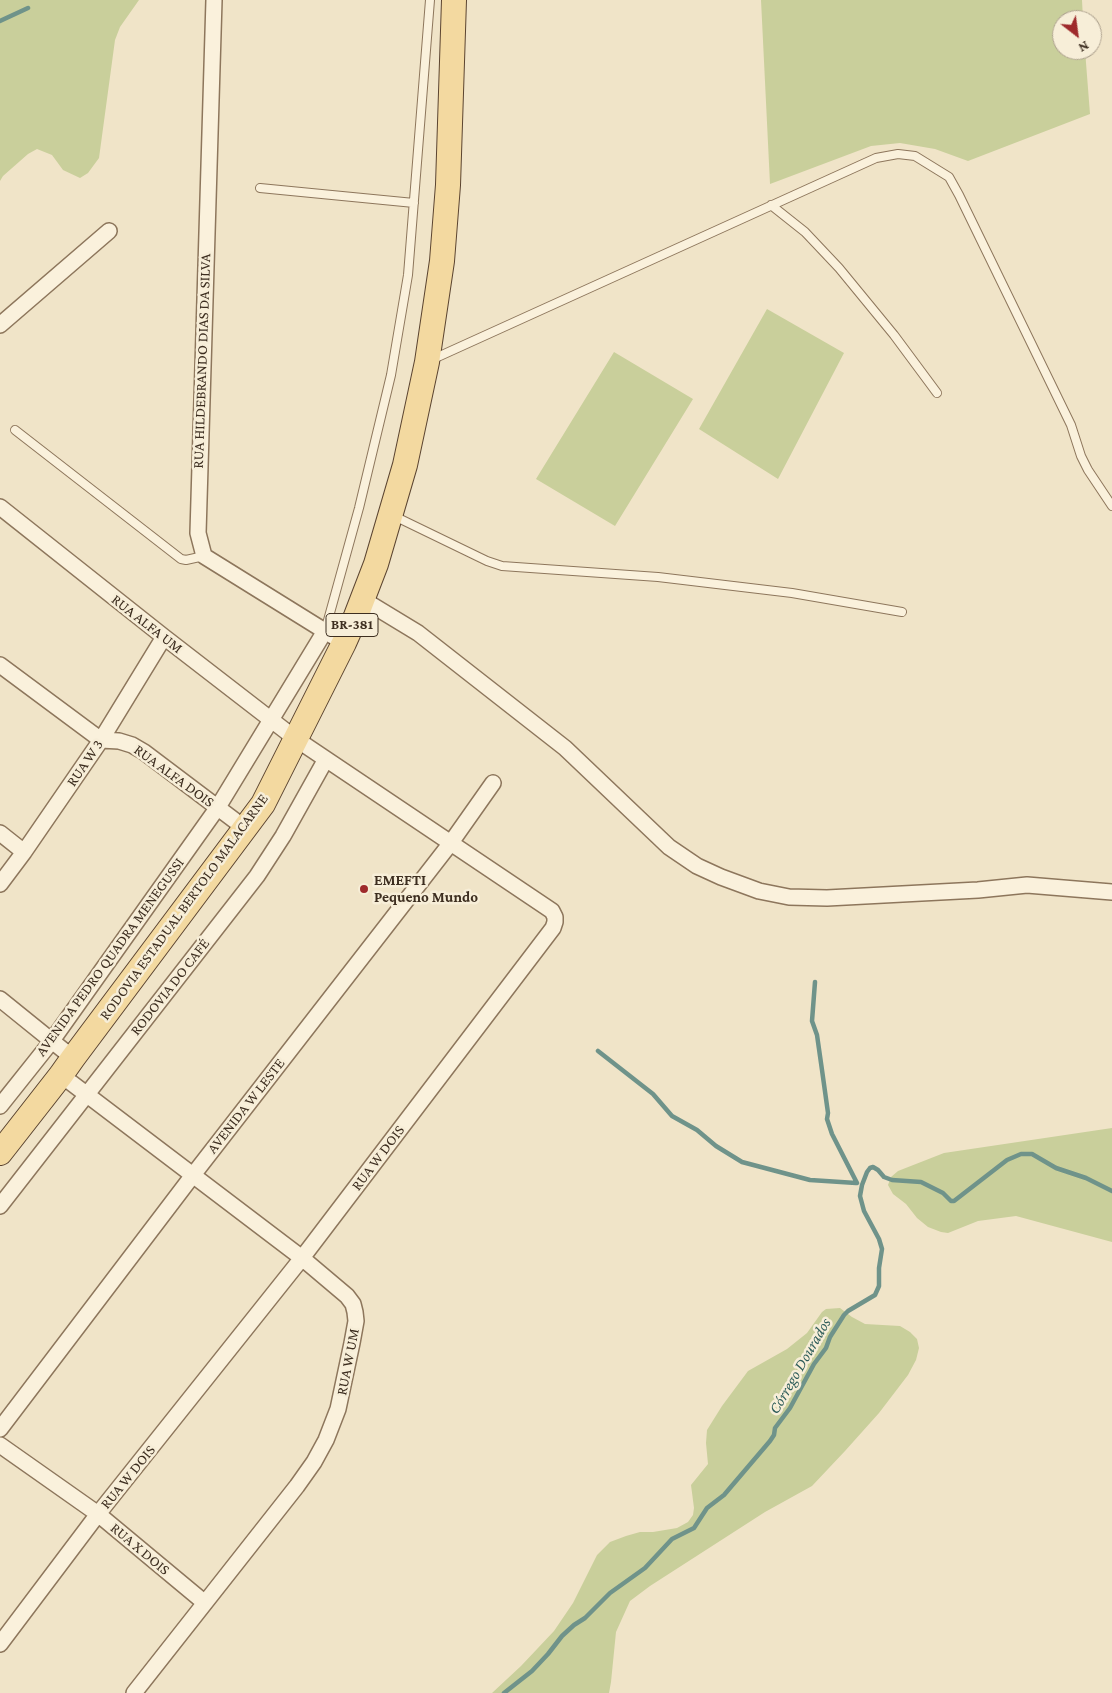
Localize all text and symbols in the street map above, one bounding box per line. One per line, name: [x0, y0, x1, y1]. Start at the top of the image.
north arrow: [1052, 10, 1102, 60]
text: N: [1076, 38, 1092, 56]
street label: RUA HILDEBRANDO DIAS DA SILVA: [189, 253, 215, 469]
street label: RUA ALFA UM: [108, 591, 186, 657]
road number: BR-381: [326, 614, 378, 636]
street label: RUA W 3: [63, 736, 107, 790]
street label: RUA ALFA DOIS: [130, 741, 218, 811]
street label: RODOVIA ESTADUAL BERTOLO MALACARNE: [96, 790, 272, 1024]
street label: AVENIDA PEDRO QUADRA MENEGUSSI: [32, 854, 188, 1060]
place label: EMEFTI Pequeno Mundo: [374, 871, 478, 906]
marker: EMEFTI Pequeno Mundo: [358, 883, 370, 895]
street label: RODOVIA DO CAFÉ: [127, 935, 213, 1039]
street label: AVENIDA W LESTE: [203, 1055, 289, 1157]
street label: RUA W DOIS: [348, 1122, 408, 1194]
water label: Córrego Dourados: [765, 1315, 835, 1417]
street label: RUA W UM: [333, 1327, 363, 1397]
street label: RUA W DOIS: [97, 1441, 159, 1513]
street label: RUA X DOIS: [107, 1519, 173, 1579]

